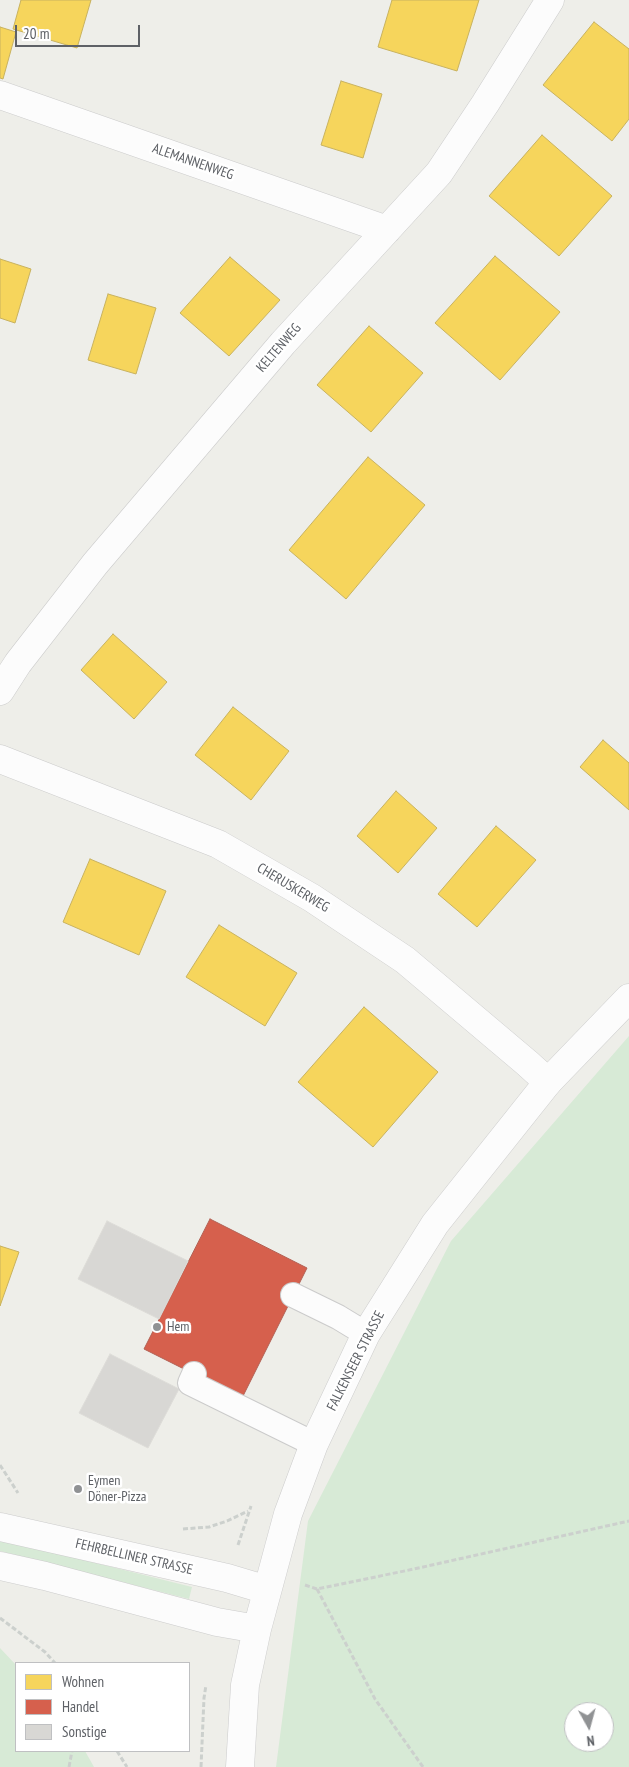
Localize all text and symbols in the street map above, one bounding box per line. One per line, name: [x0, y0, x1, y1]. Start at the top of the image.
scale bar: [18, 15, 142, 47]
text: 20 m: [23, 24, 49, 43]
street label: ALEMANNENWEG: [150, 140, 236, 184]
street label: KELTENWEG: [253, 320, 305, 376]
street label: CHERUSKERWEG: [254, 860, 332, 916]
street label: FALKENSEER STRASSE: [324, 1308, 388, 1414]
place label: Hem: [167, 1319, 189, 1335]
marker: Hem: [151, 1321, 163, 1333]
place label: Eymen Döner-Pizza: [88, 1473, 146, 1505]
marker: Eymen Döner-Pizza: [72, 1483, 84, 1495]
street label: FEHRBELLINER STRASSE: [74, 1535, 194, 1579]
legend: [15, 1662, 190, 1752]
text: Wohnen: [62, 1672, 104, 1691]
text: Handel: [62, 1697, 99, 1716]
north arrow: [564, 1702, 614, 1752]
text: Sonstige: [62, 1722, 107, 1741]
text: N: [586, 1732, 596, 1750]

